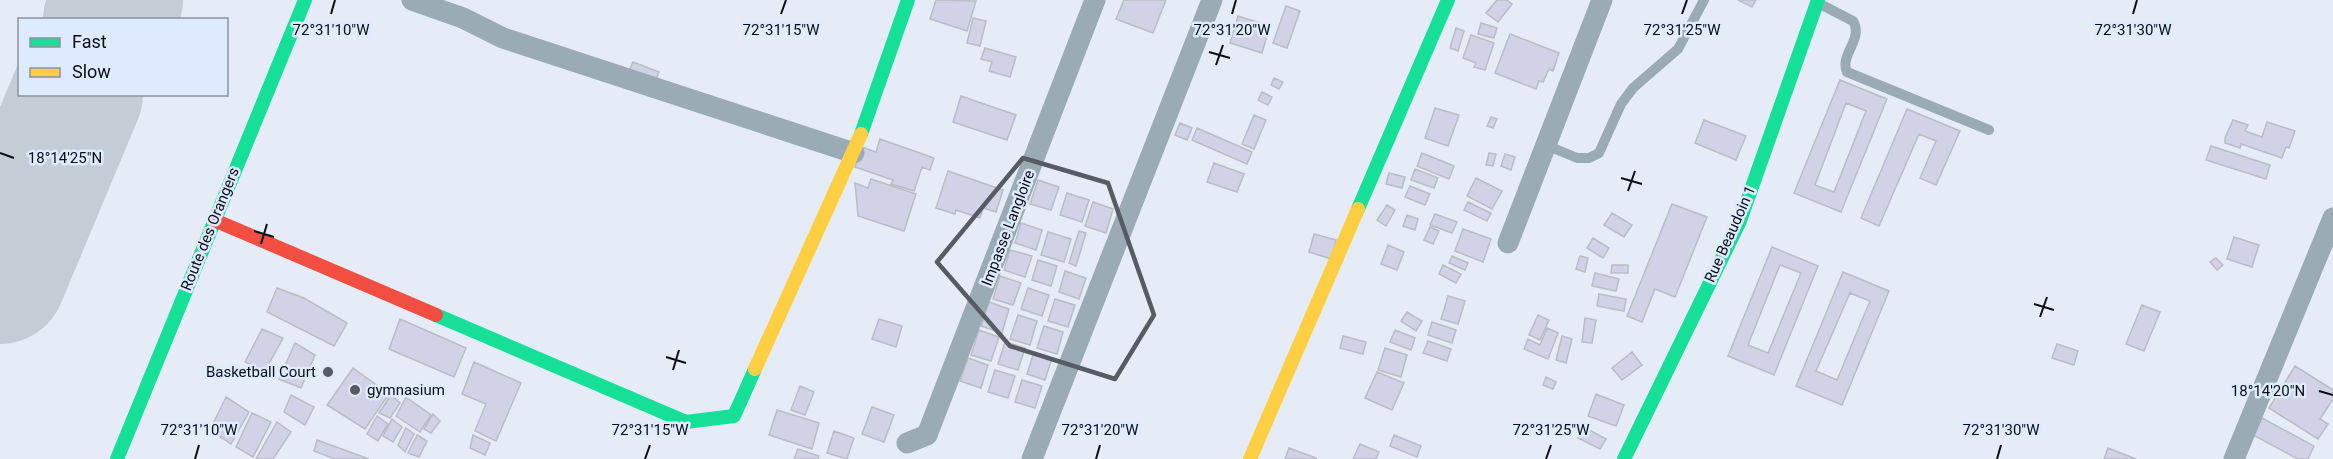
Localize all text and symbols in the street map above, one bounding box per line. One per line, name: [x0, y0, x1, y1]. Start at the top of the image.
legend: [18, 18, 228, 96]
text: 72°31'10"W: [293, 21, 369, 39]
text: 72°31'15"W: [743, 21, 819, 39]
text: 72°31'20"W: [1194, 21, 1270, 39]
text: 72°31'25"W: [1644, 21, 1720, 39]
text: 72°31'30"W: [2095, 21, 2171, 39]
text: Fast: [72, 31, 107, 52]
text: Slow: [72, 61, 111, 82]
text: 18°14'25"N: [28, 149, 102, 167]
street label: Route des Orangers: [177, 165, 243, 293]
street label: Impasse Langloire: [978, 167, 1038, 288]
street label: Rue Beaudoin 1: [1701, 183, 1759, 285]
place label: Basketball Court: [206, 363, 316, 381]
marker: Basketball Court: [321, 365, 335, 379]
place label: gymnasium: [367, 381, 445, 399]
text: 18°14'20"N: [2231, 382, 2305, 400]
marker: gymnasium: [348, 383, 362, 397]
text: 72°31'10"W: [161, 421, 237, 439]
text: 72°31'15"W: [612, 421, 688, 439]
text: 72°31'20"W: [1062, 421, 1138, 439]
text: 72°31'25"W: [1513, 421, 1589, 439]
text: 72°31'30"W: [1963, 421, 2039, 439]

